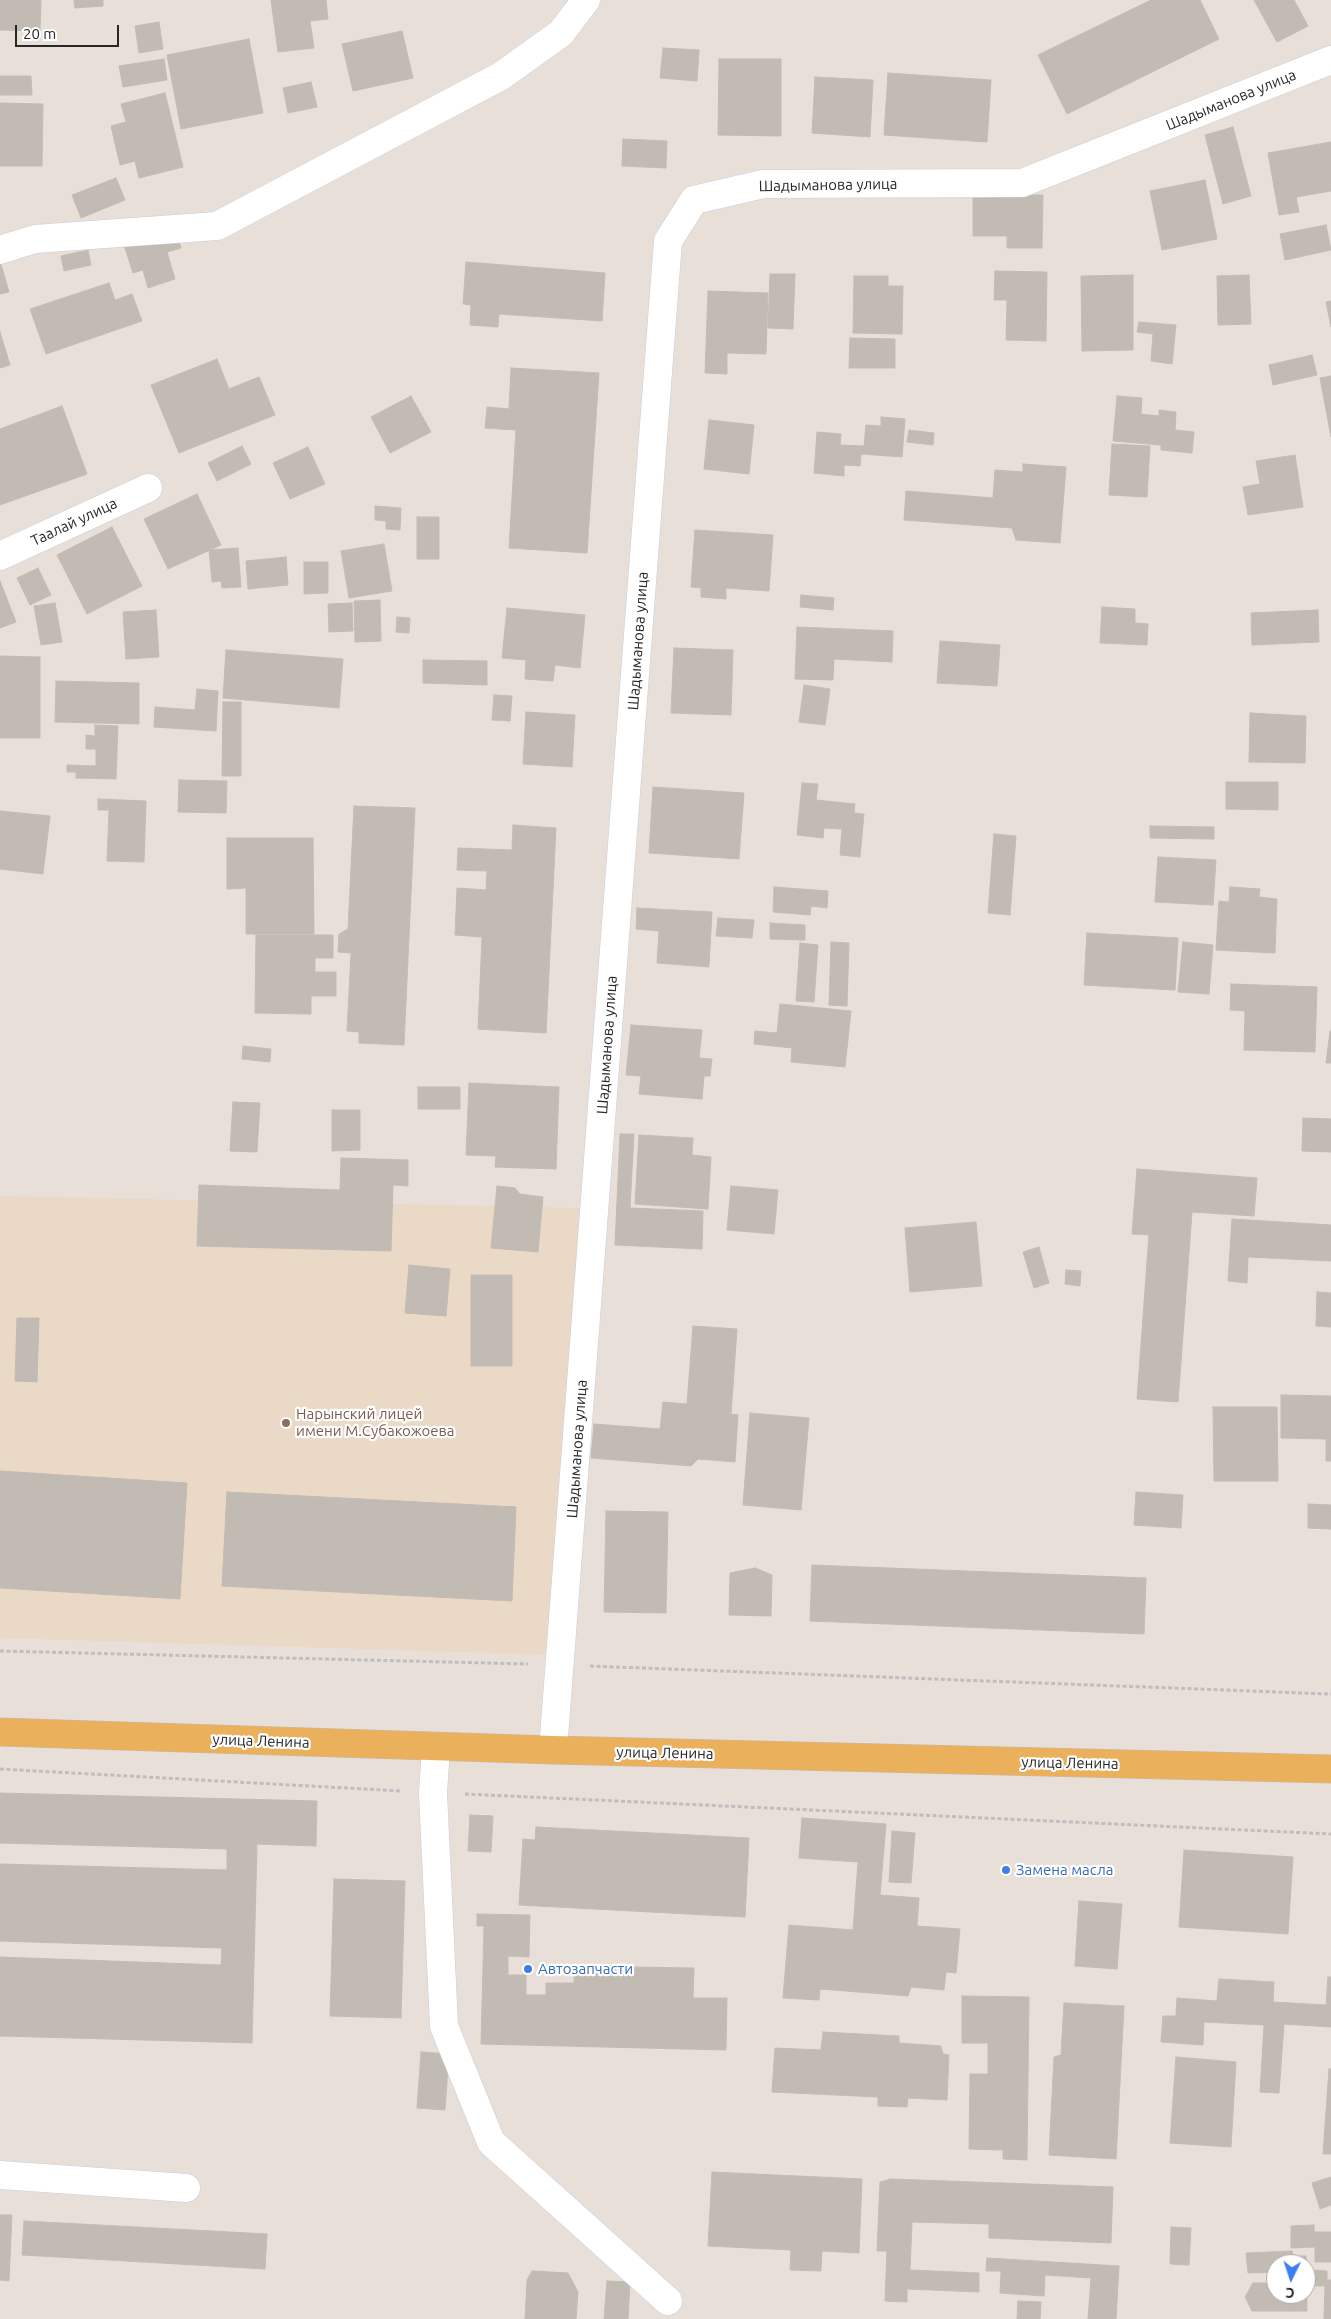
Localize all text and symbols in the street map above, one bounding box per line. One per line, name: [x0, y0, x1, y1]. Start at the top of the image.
scale bar: [18, 15, 121, 47]
text: 20 m: [23, 25, 56, 42]
street label: Шадыманова улица: [1163, 66, 1299, 134]
street label: Шадыманова улица: [758, 175, 898, 195]
street label: Таалай улица: [28, 494, 120, 550]
street label: Шадыманова улица: [624, 571, 652, 711]
street label: Шадыманова улица: [593, 975, 621, 1115]
street label: Шадыманова улица: [563, 1379, 591, 1519]
place label: Нарынский лицей имени М.Субакожоева: [296, 1405, 455, 1440]
marker: Нарынский лицей имени М.Субакожоева: [280, 1417, 292, 1429]
street label: улица Ленина: [212, 1730, 310, 1752]
street label: улица Ленина: [616, 1743, 714, 1763]
street label: улица Ленина: [1021, 1753, 1119, 1773]
place label: Замена масла: [1016, 1861, 1114, 1879]
marker: Замена масла: [1000, 1864, 1012, 1876]
place label: Автозапчасти: [538, 1960, 633, 1978]
marker: Автозапчасти: [522, 1963, 534, 1975]
north arrow: [1266, 2254, 1316, 2304]
text: С: [1285, 2285, 1295, 2301]

